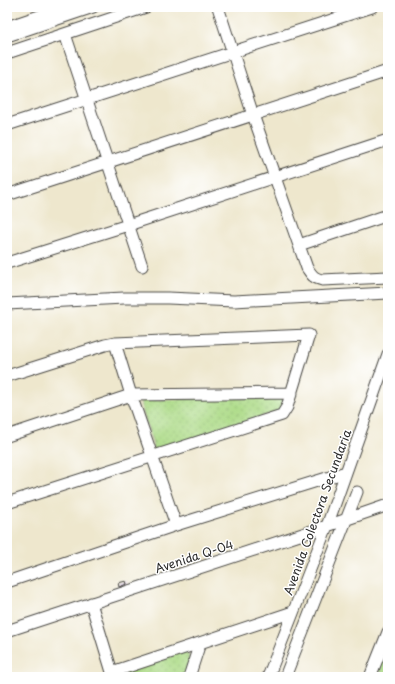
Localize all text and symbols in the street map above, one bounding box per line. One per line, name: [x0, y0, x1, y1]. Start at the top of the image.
street label: Avenida Colectora Secundaria: [279, 426, 356, 597]
street label: Avenida Q-04: [152, 535, 236, 577]

